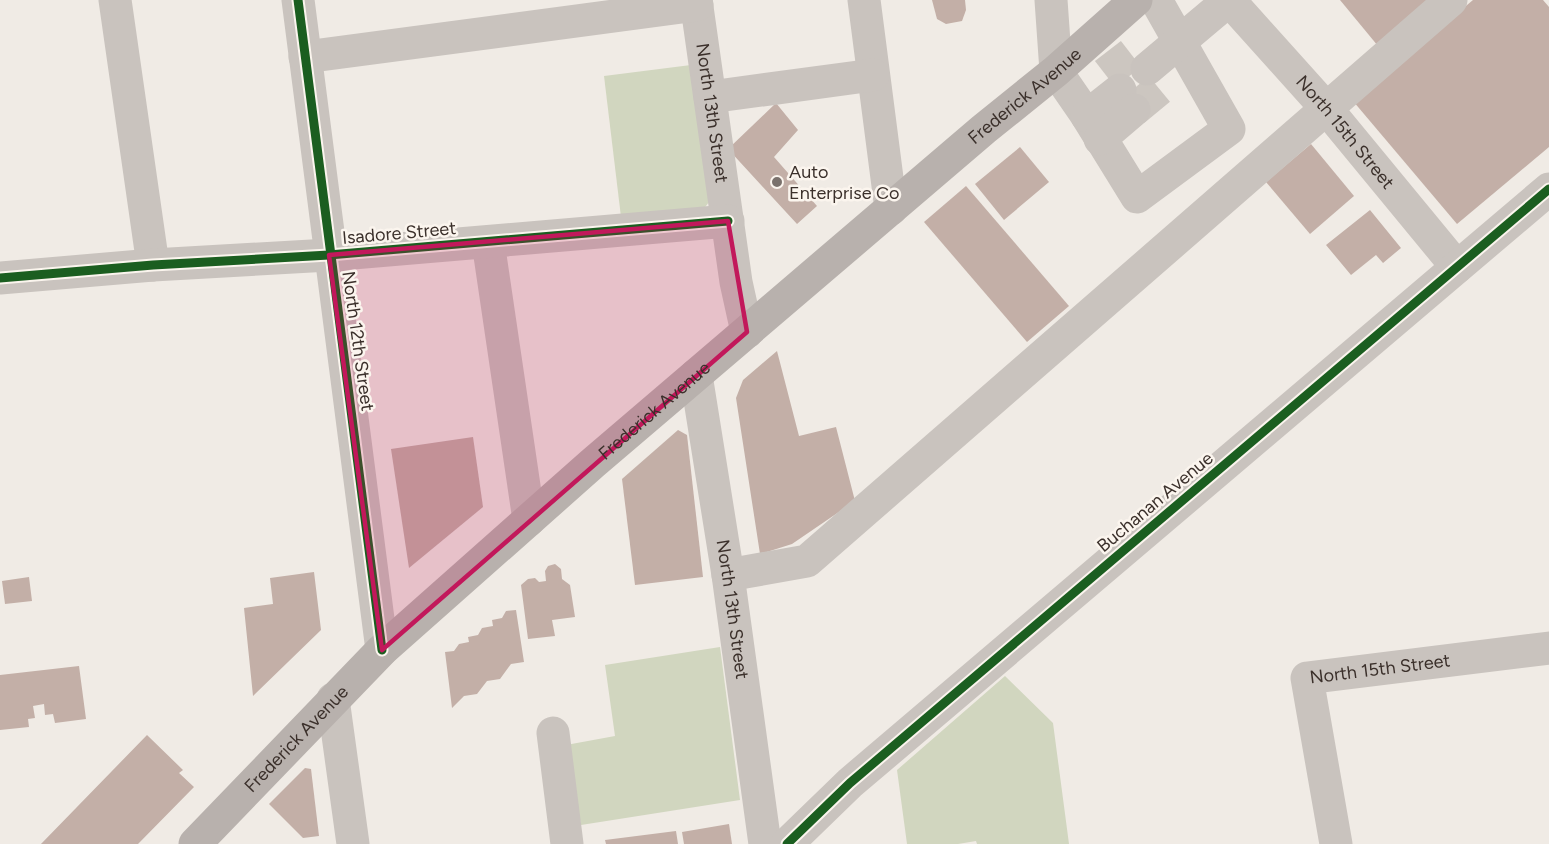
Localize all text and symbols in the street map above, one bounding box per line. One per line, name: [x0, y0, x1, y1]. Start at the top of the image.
street label: North 13th Street: [691, 42, 733, 184]
street label: Frederick Avenue: [963, 43, 1086, 149]
street label: North 15th Street: [1291, 71, 1399, 193]
place label: Auto Enterprise Co: [789, 161, 899, 204]
marker: Auto Enterprise Co: [770, 175, 784, 189]
street label: Isadore Street: [341, 217, 457, 249]
street label: North 12th Street: [337, 270, 379, 413]
street label: Frederick Avenue: [594, 357, 715, 464]
street label: Buchanan Avenue: [1093, 447, 1218, 557]
street label: North 13th Street: [711, 538, 753, 681]
street label: North 15th Street: [1308, 649, 1452, 689]
street label: Frederick Avenue: [240, 681, 353, 797]

